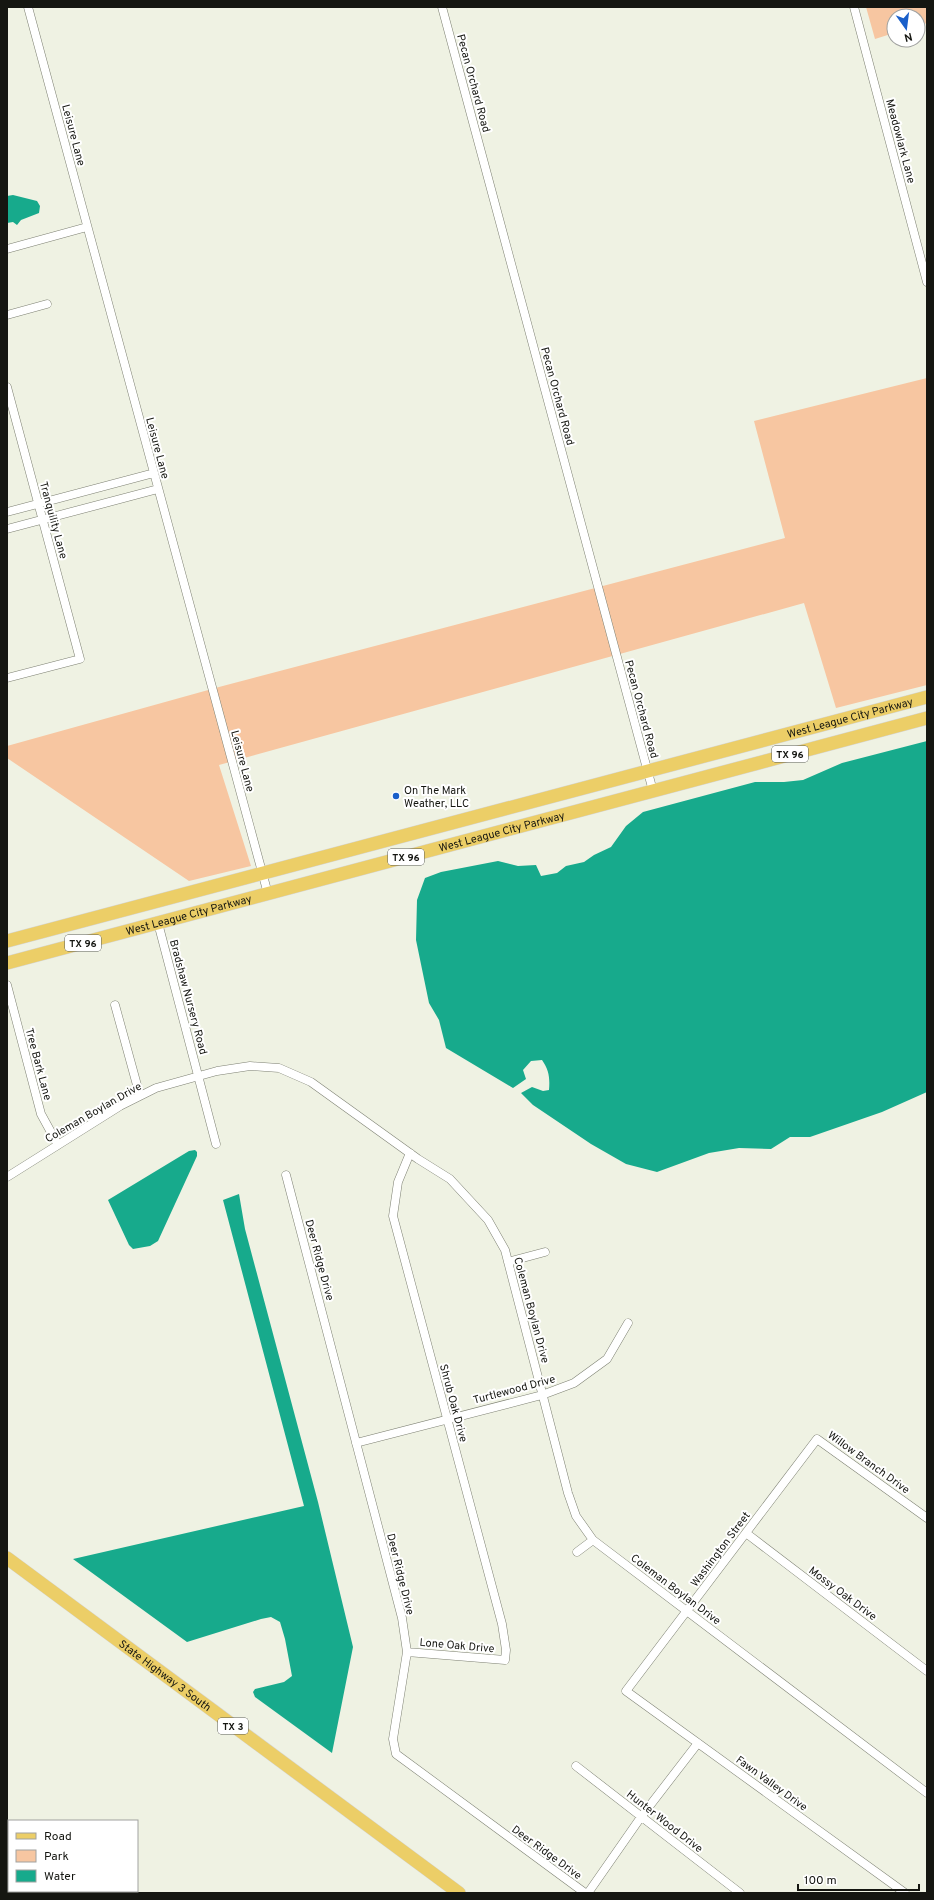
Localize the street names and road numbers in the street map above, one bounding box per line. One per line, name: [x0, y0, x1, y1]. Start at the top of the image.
street label: Pecan Orchard Road: [453, 33, 493, 134]
street label: Meadowlark Lane: [882, 98, 918, 185]
street label: Leisure Lane: [58, 103, 88, 168]
street label: Pecan Orchard Road: [537, 346, 577, 447]
street label: Leisure Lane: [142, 416, 172, 481]
street label: Tranquility Lane: [36, 480, 70, 560]
street label: Pecan Orchard Road: [621, 659, 661, 760]
street label: West League City Parkway: [786, 695, 915, 742]
street label: Leisure Lane: [227, 729, 257, 794]
road number: TX 96: [772, 746, 808, 762]
street label: West League City Parkway: [438, 809, 567, 856]
road number: TX 96: [388, 849, 424, 865]
street label: West League City Parkway: [124, 892, 254, 939]
road number: TX 96: [65, 935, 101, 951]
street label: Bradshaw Nursery Road: [166, 938, 210, 1056]
street label: Tree Bark Lane: [22, 1027, 54, 1102]
street label: Coleman Boylan Drive: [43, 1079, 144, 1146]
street label: Deer Ridge Drive: [301, 1218, 337, 1302]
street label: Coleman Boylan Drive: [510, 1256, 552, 1365]
street label: Shrub Oak Drive: [436, 1363, 470, 1444]
street label: Turtlewood Drive: [472, 1372, 557, 1408]
street label: Willow Branch Drive: [825, 1428, 912, 1497]
street label: Washington Street: [688, 1509, 754, 1590]
street label: Deer Ridge Drive: [383, 1532, 417, 1616]
street label: Coleman Boylan Drive: [628, 1551, 723, 1628]
street label: Mossy Oak Drive: [806, 1564, 879, 1624]
street label: Lone Oak Drive: [419, 1636, 495, 1656]
street label: State Highway 3 South: [116, 1637, 214, 1715]
road number: TX 3: [218, 1718, 248, 1734]
street label: Fawn Valley Drive: [733, 1753, 810, 1815]
street label: Hunter Wood Drive: [623, 1788, 705, 1856]
street label: Deer Ridge Drive: [509, 1823, 584, 1883]

